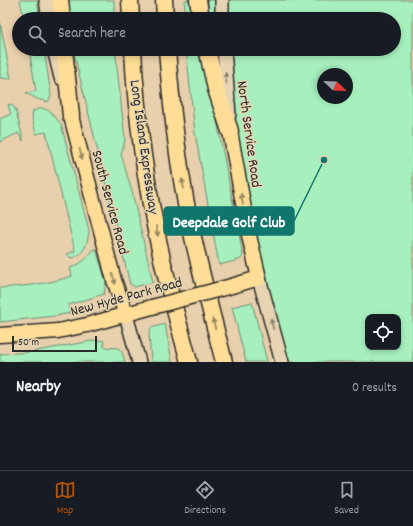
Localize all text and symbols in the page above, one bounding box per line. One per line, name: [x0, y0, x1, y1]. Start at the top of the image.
search box: [12, 12, 401, 56]
icon: search: [26, 23, 48, 45]
text: Search here: [58, 23, 126, 45]
north arrow: [317, 68, 353, 104]
one-way arrow: [222, 72, 229, 84]
street label: Long Island Expressway: [123, 79, 163, 217]
street label: North Service Road: [230, 80, 266, 189]
one-way arrow: [78, 148, 84, 160]
street label: South Service Road: [85, 148, 134, 257]
one-way arrow: [180, 178, 186, 190]
one-way arrow: [239, 192, 245, 205]
callout: Deepdale Golf Club: [164, 207, 294, 235]
text: Deepdale Golf Club: [172, 212, 286, 235]
one-way arrow: [154, 225, 160, 237]
street label: New Hyde Park Road: [68, 272, 185, 323]
one-way arrow: [111, 274, 117, 286]
map controls: [365, 314, 401, 350]
button: locate: [365, 314, 401, 350]
one-way arrow: [211, 318, 217, 331]
one-way arrow: [268, 318, 274, 331]
scale bar: [12, 334, 97, 353]
text: 50 m: [18, 335, 39, 351]
text: Nearby: [16, 376, 60, 400]
text: 0 results: [352, 379, 397, 398]
tab: Map: [54, 479, 76, 519]
tab: Directions: [184, 479, 226, 519]
tab: Saved: [334, 479, 359, 519]

